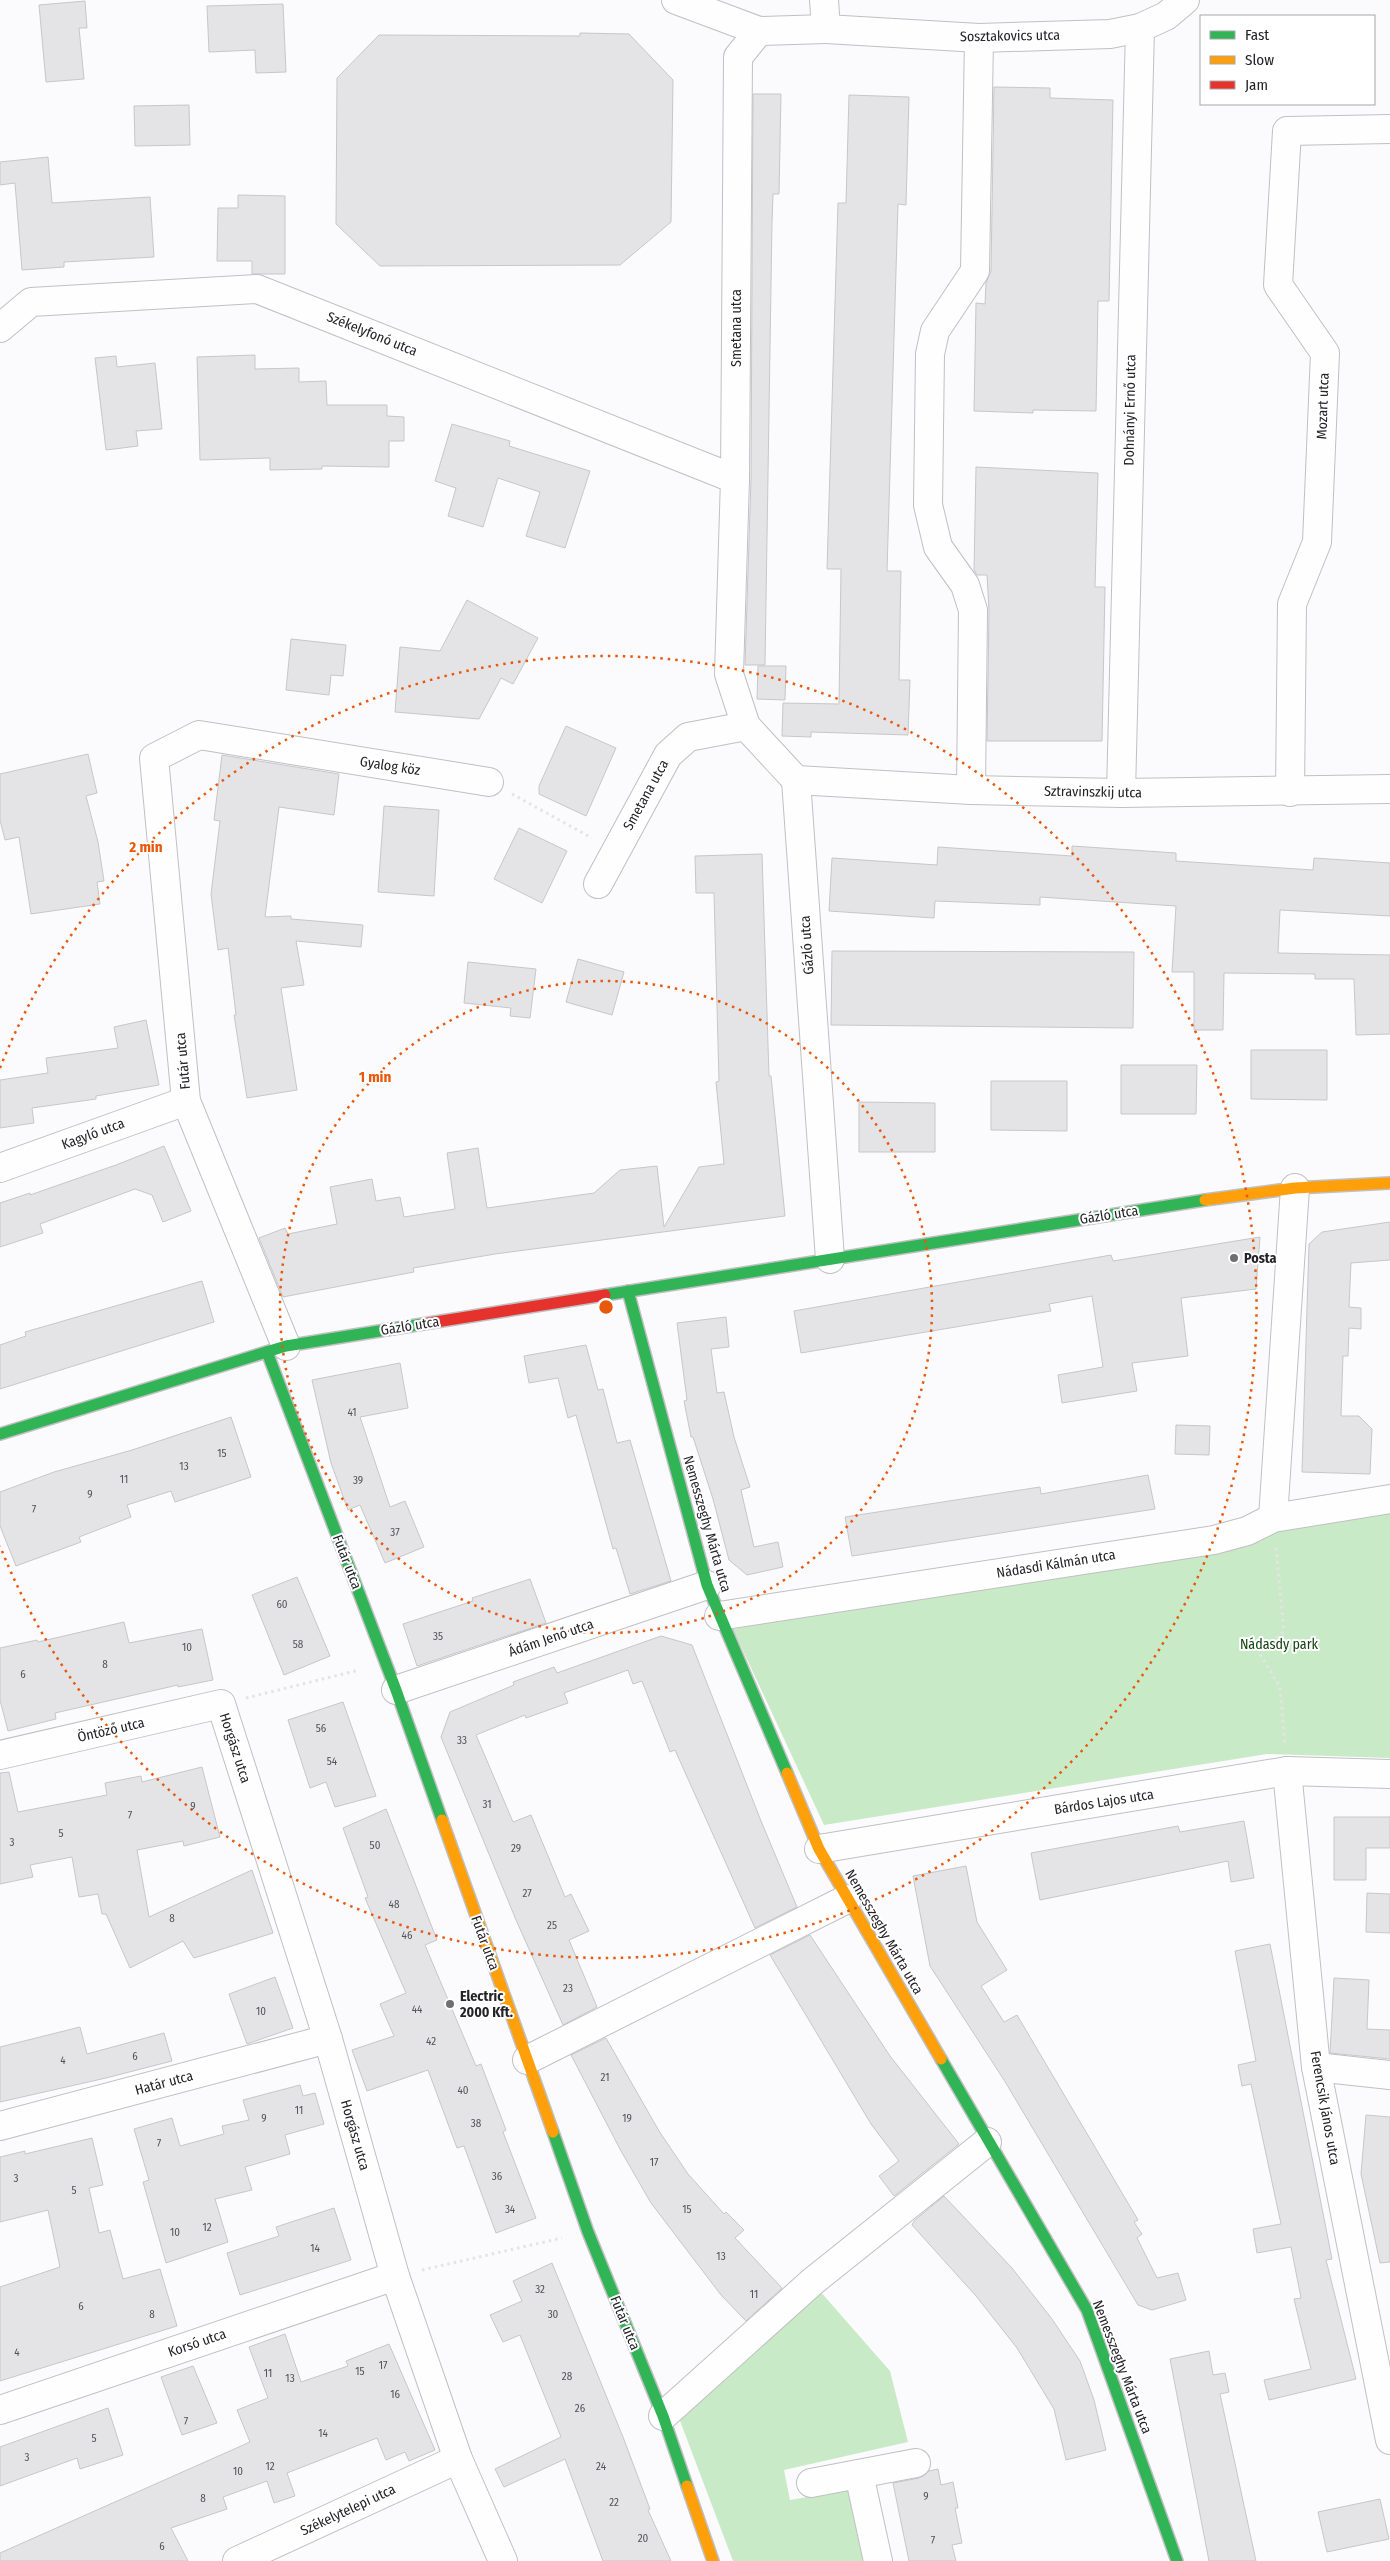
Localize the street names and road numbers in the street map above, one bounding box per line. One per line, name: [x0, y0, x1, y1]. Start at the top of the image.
street label: Sosztakovics utca: [960, 27, 1060, 45]
street label: Smetana utca: [728, 289, 745, 367]
street label: Székelyfonó utca: [324, 308, 420, 360]
street label: Dohnányi Ernő utca: [1121, 354, 1139, 466]
street label: Mozart utca: [1313, 372, 1333, 440]
street label: Gyalog köz: [359, 753, 422, 779]
street label: Smetana utca: [620, 757, 672, 833]
street label: Sztravinszkij utca: [1044, 783, 1142, 801]
street label: Gázló utca: [796, 915, 818, 975]
street label: Futár utca: [172, 1032, 194, 1090]
street label: Kagyló utca: [59, 1115, 127, 1153]
street label: Gázló utca: [1078, 1202, 1140, 1228]
street label: Gázló utca: [379, 1313, 441, 1339]
street label: Nemesszeghy Márta utca: [679, 1454, 735, 1594]
street label: Futár utca: [329, 1532, 365, 1592]
street label: Nádasdi Kálmán utca: [995, 1546, 1117, 1582]
street label: Ádám Jenő utca: [506, 1614, 596, 1661]
street label: Horgász utca: [216, 1711, 254, 1785]
street label: Öntöző utca: [76, 1713, 146, 1746]
street label: Bárdos Lajos utca: [1053, 1786, 1155, 1818]
street label: Nemesszeghy Márta utca: [841, 1867, 927, 1998]
street label: Futár utca: [467, 1913, 503, 1973]
street label: Ferencsik János utca: [1307, 2050, 1343, 2167]
street label: Határ utca: [133, 2067, 195, 2099]
street label: Horgász utca: [337, 2098, 373, 2172]
street label: Futár utca: [606, 2293, 644, 2353]
street label: Nemesszeghy Márta utca: [1089, 2298, 1155, 2436]
street label: Korsó utca: [166, 2325, 228, 2361]
street label: Székelytelepi utca: [298, 2481, 398, 2539]

